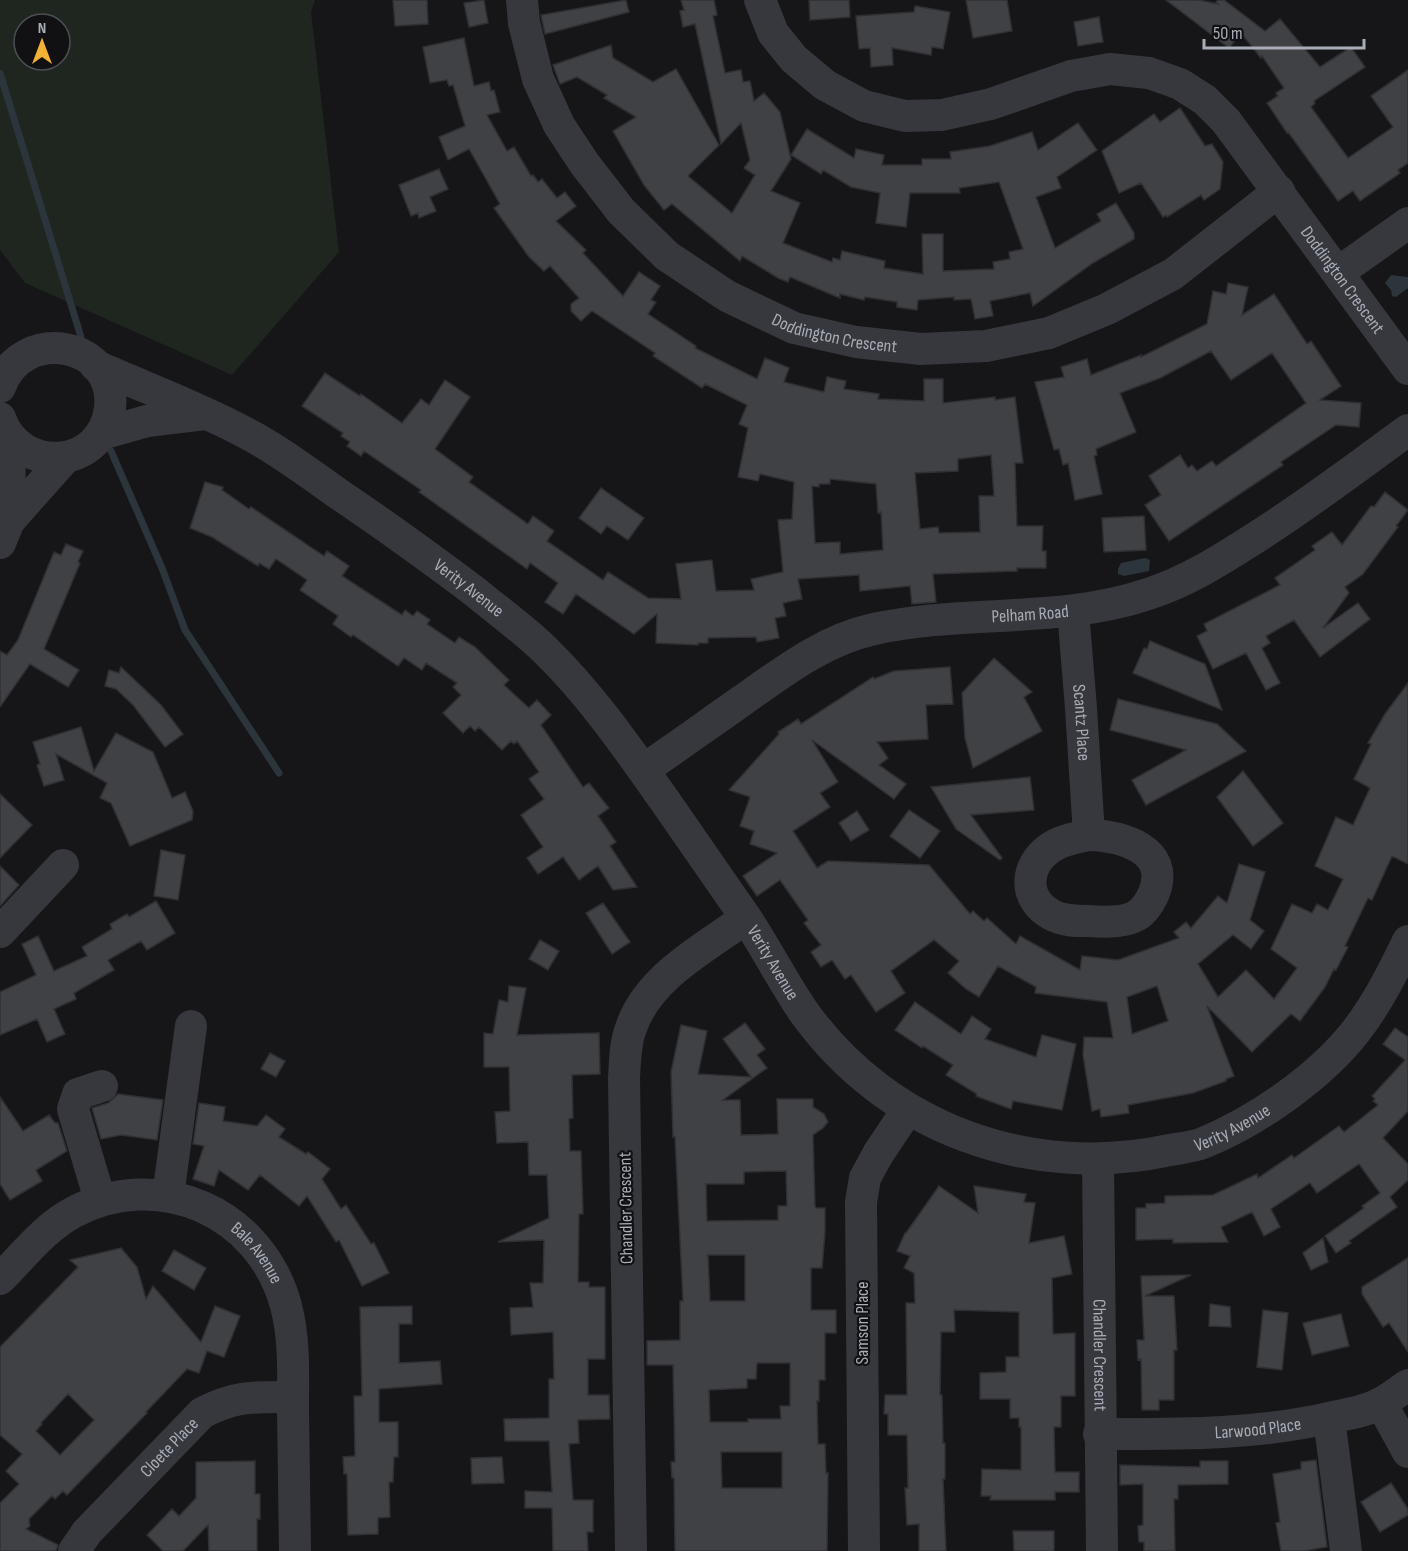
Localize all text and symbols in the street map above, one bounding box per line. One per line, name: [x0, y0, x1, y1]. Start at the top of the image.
north arrow: [12, 12, 72, 72]
scale bar: [1204, 12, 1364, 50]
text: N: [38, 19, 46, 38]
text: 50 m: [1213, 23, 1243, 44]
street label: Doddington Crescent: [1296, 222, 1389, 338]
street label: Doddington Crescent: [769, 309, 899, 357]
street label: Verity Avenue: [430, 554, 508, 621]
street label: Pelham Road: [991, 600, 1070, 627]
street label: Scantz Place: [1069, 684, 1095, 762]
street label: Verity Avenue: [743, 922, 803, 1004]
street label: Verity Avenue: [1192, 1099, 1274, 1156]
street label: Chandler Crescent: [615, 1151, 637, 1264]
street label: Bale Avenue: [227, 1217, 287, 1287]
street label: Samson Place: [852, 1282, 873, 1364]
street label: Chandler Crescent: [1089, 1299, 1111, 1412]
street label: Cloete Place: [136, 1413, 202, 1481]
street label: Larwood Place: [1214, 1413, 1303, 1443]

